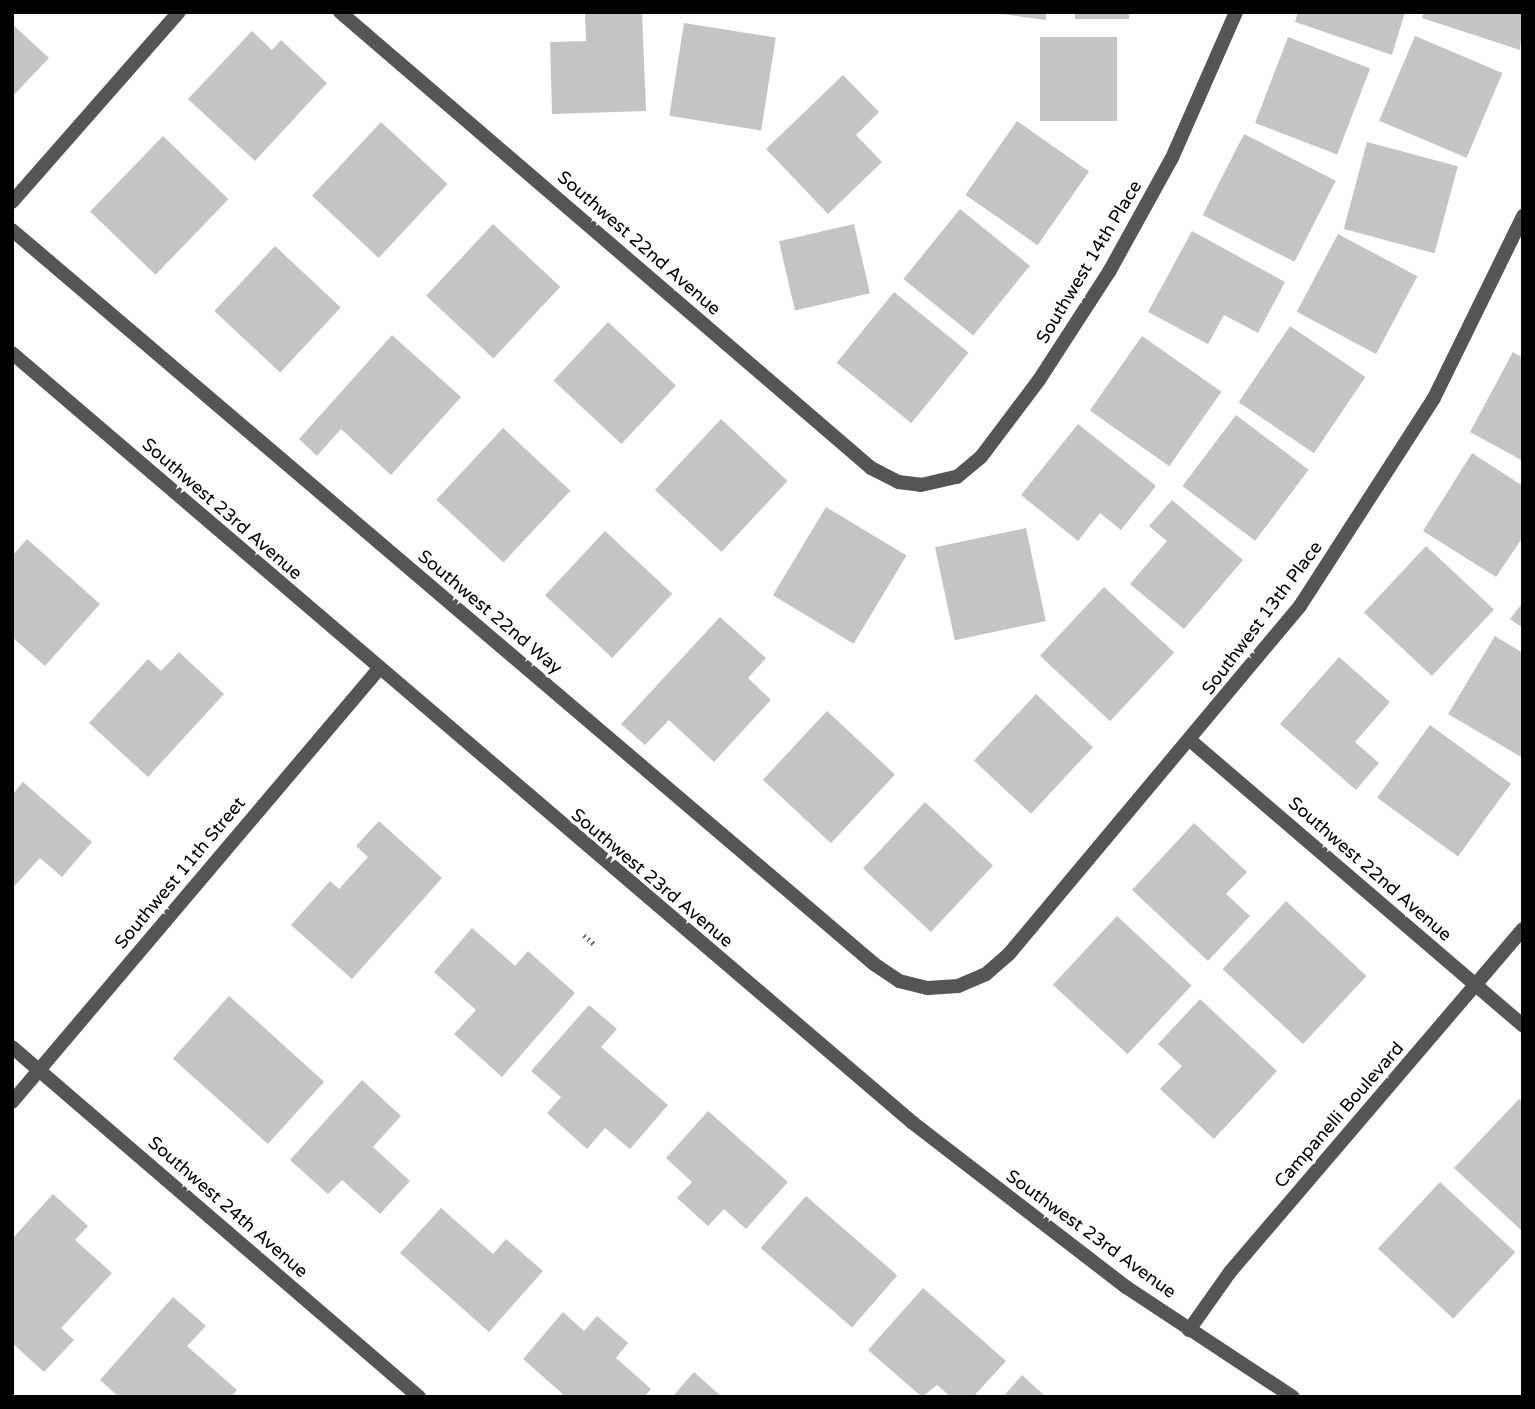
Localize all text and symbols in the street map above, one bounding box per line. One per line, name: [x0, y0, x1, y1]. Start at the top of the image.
street label: Southwest 22nd Avenue: [553, 166, 725, 320]
street label: Southwest 14th Place: [1032, 176, 1146, 348]
street label: Southwest 23rd Avenue: [138, 434, 306, 584]
street label: Southwest 13th Place: [1197, 537, 1327, 699]
street label: Southwest 22nd Way: [413, 545, 567, 679]
street label: Southwest 22nd Avenue: [1284, 792, 1456, 946]
street label: Southwest 11th Street: [110, 793, 250, 953]
street label: Southwest 23rd Avenue: [567, 804, 737, 952]
street label: Campanelli Boulevard: [1270, 1038, 1408, 1192]
street label: Southwest 24th Avenue: [144, 1132, 312, 1282]
street label: Southwest 23rd Avenue: [1002, 1165, 1180, 1303]

